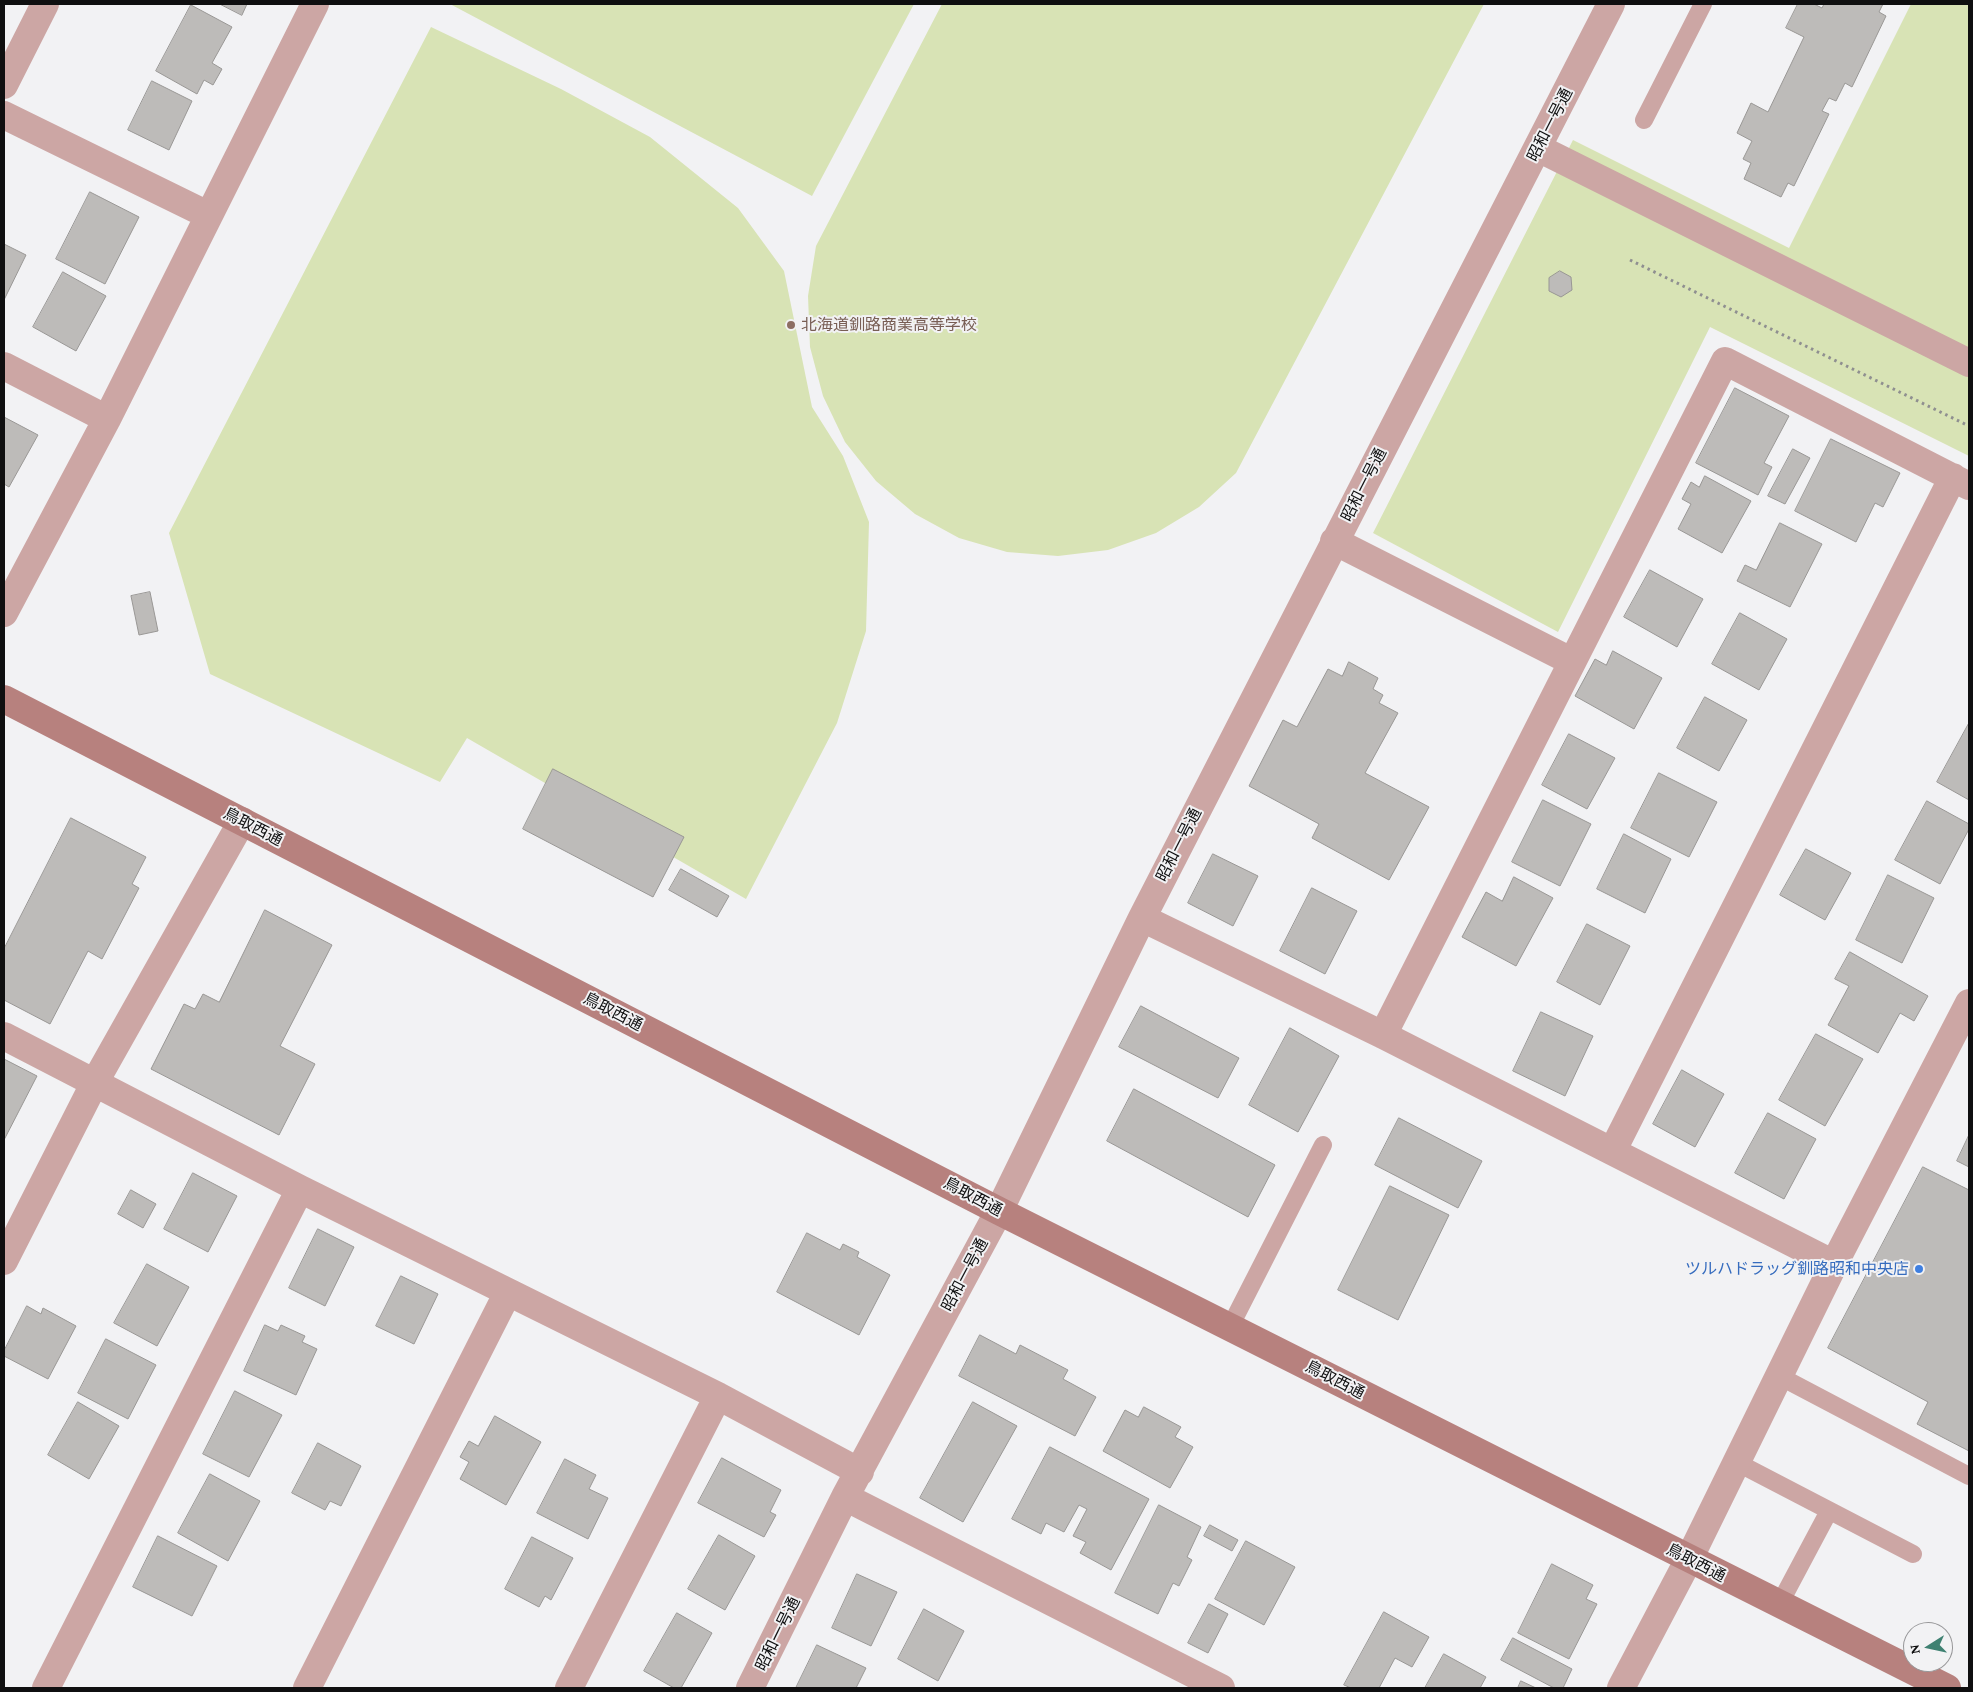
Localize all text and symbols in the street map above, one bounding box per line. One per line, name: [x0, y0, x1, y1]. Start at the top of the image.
street label: 昭和一号通: [1523, 85, 1577, 165]
place label: 北海道釧路商業高等学校: [801, 315, 977, 335]
marker: 北海道釧路商業高等学校: [785, 319, 797, 331]
street label: 昭和一号通: [1337, 445, 1391, 525]
street label: 鳥取西通: [220, 804, 286, 850]
street label: 昭和一号通: [1152, 805, 1206, 885]
street label: 鳥取西通: [580, 989, 646, 1035]
street label: 鳥取西通: [940, 1174, 1006, 1220]
street label: 昭和一号通: [938, 1235, 992, 1315]
place label: ツルハドラッグ釧路昭和中央店: [1685, 1259, 1909, 1279]
marker: ツルハドラッグ釧路昭和中央店: [1913, 1263, 1925, 1275]
street label: 鳥取西通: [1302, 1357, 1368, 1403]
street label: 鳥取西通: [1663, 1540, 1729, 1586]
street label: 昭和一号通: [752, 1594, 804, 1674]
north arrow: [1903, 1622, 1953, 1672]
text: N: [1906, 1643, 1923, 1656]

